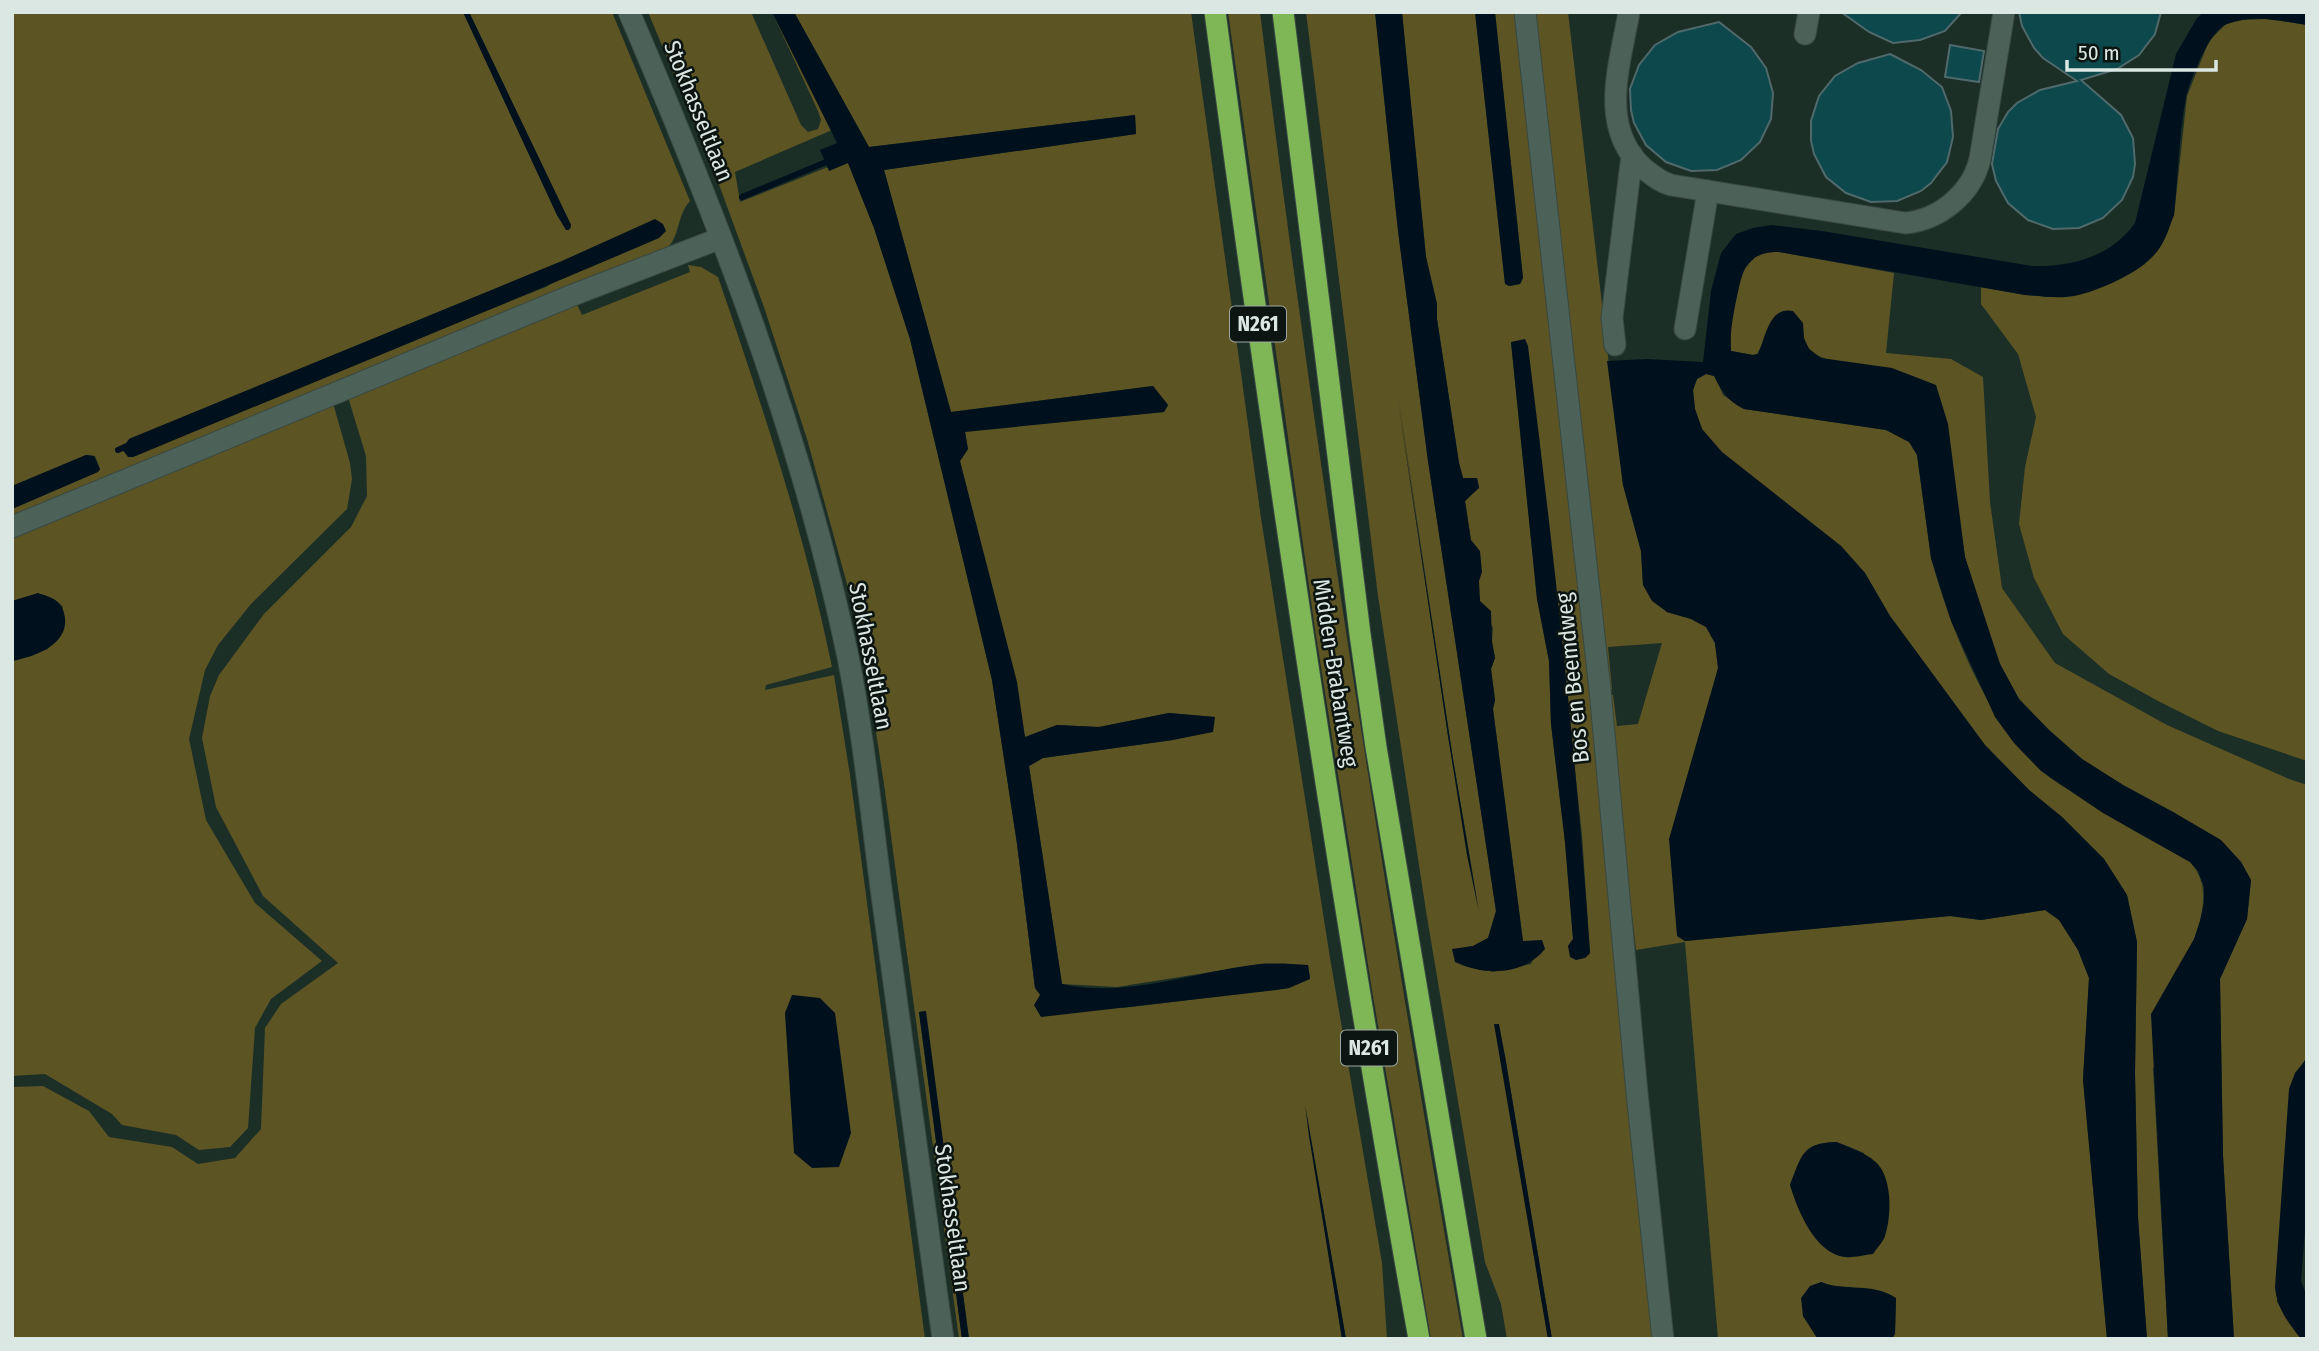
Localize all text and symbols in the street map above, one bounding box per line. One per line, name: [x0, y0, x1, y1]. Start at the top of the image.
scale bar: [2067, 28, 2216, 72]
street label: Stokhasseltlaan: [658, 37, 740, 185]
text: 50 m: [2078, 40, 2120, 66]
road number: N261: [1230, 306, 1286, 342]
street label: Midden-Brabantweg: [1307, 577, 1365, 769]
street label: Stokhasseltlaan: [843, 580, 899, 732]
street label: Bos en Beemdweg: [1549, 591, 1595, 765]
road number: N261: [1341, 1030, 1397, 1066]
street label: Stokhasseltlaan: [929, 1142, 977, 1294]

